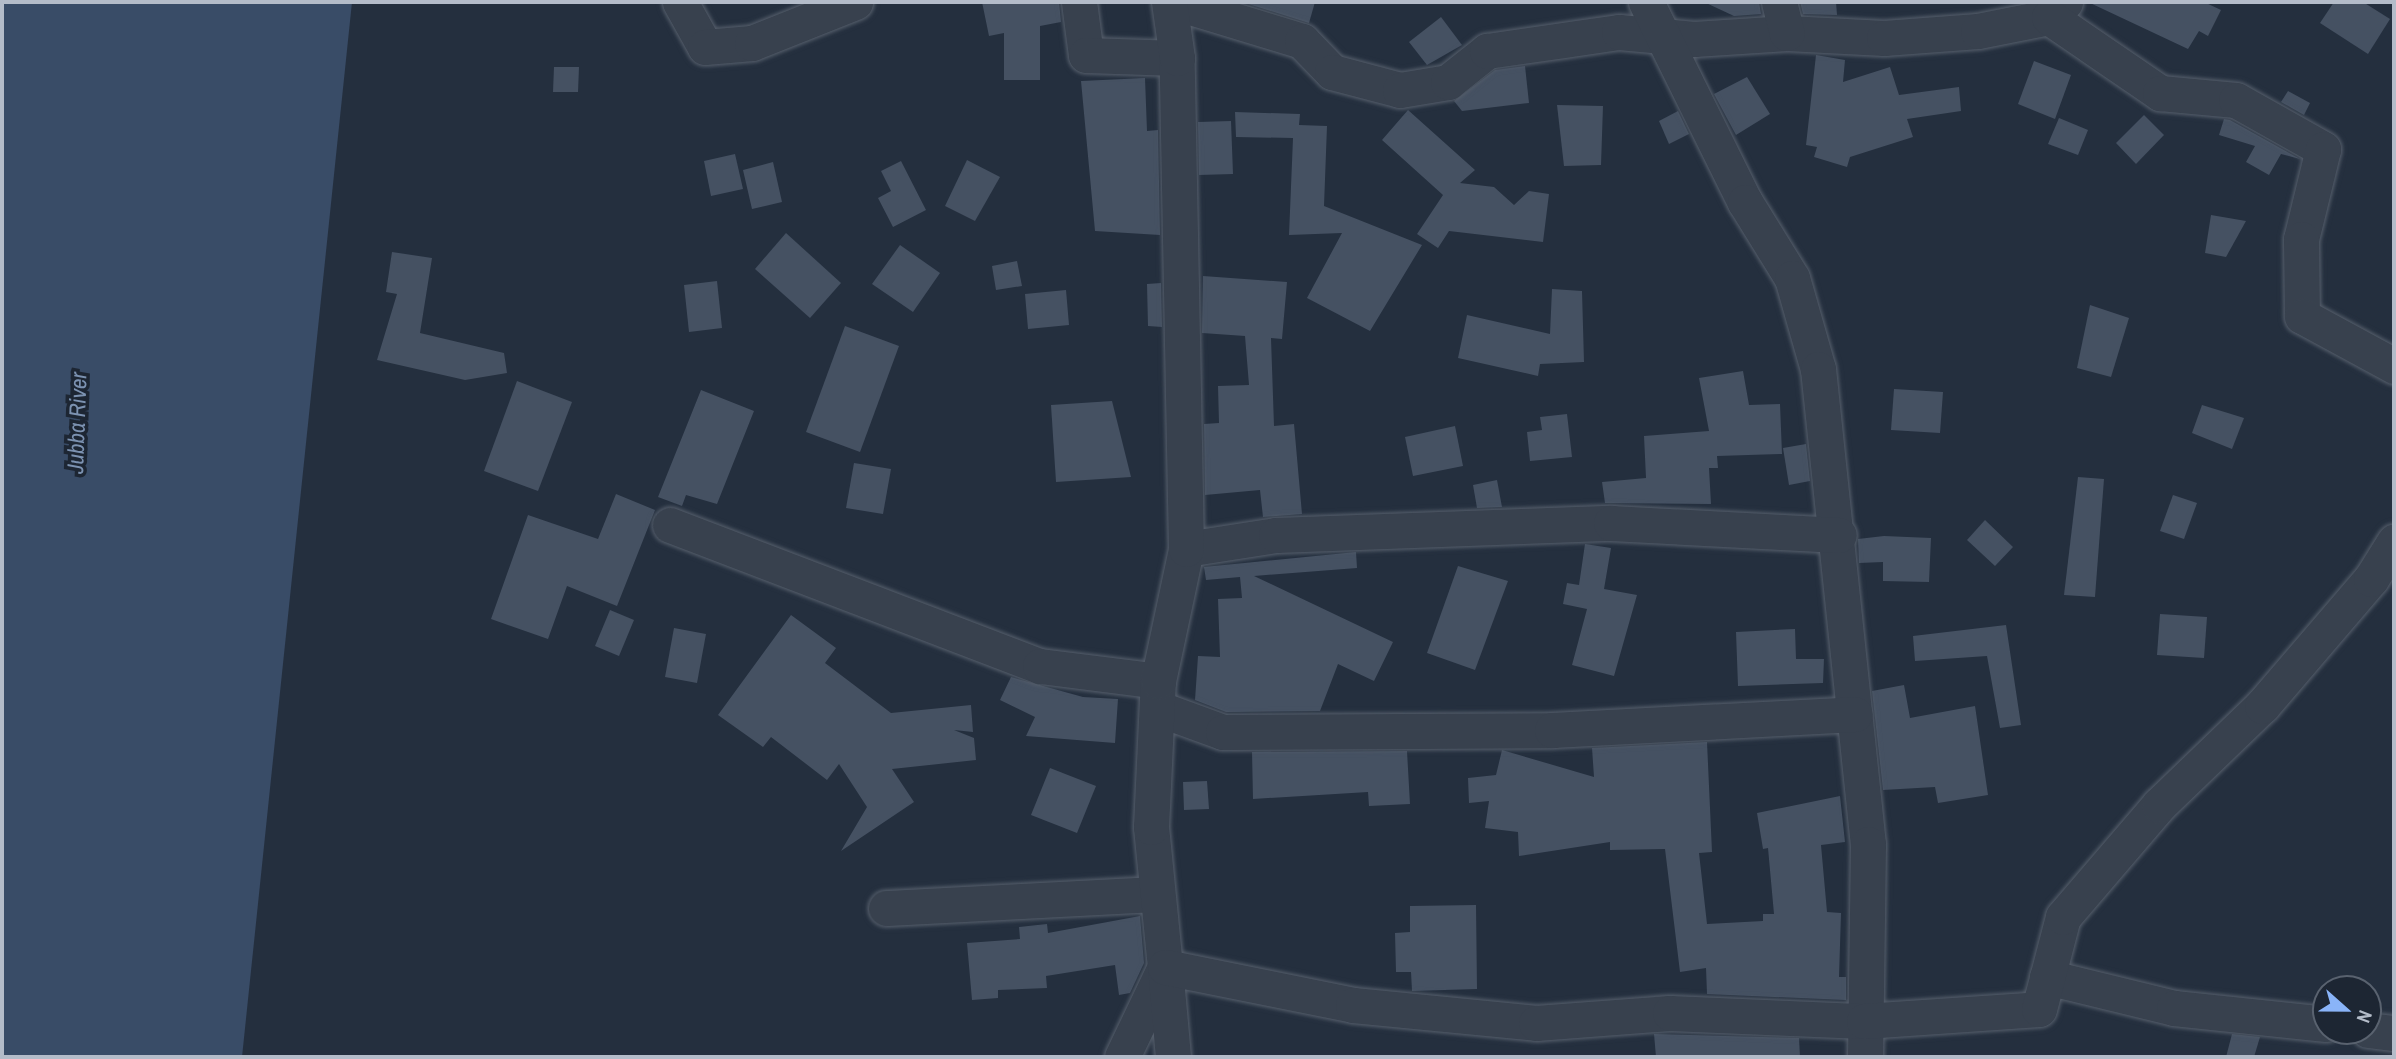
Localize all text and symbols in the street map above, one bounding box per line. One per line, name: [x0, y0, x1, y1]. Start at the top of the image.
water label: Jubba River: [61, 372, 93, 474]
north arrow: [2312, 975, 2382, 1045]
text: N: [2351, 1007, 2379, 1027]

